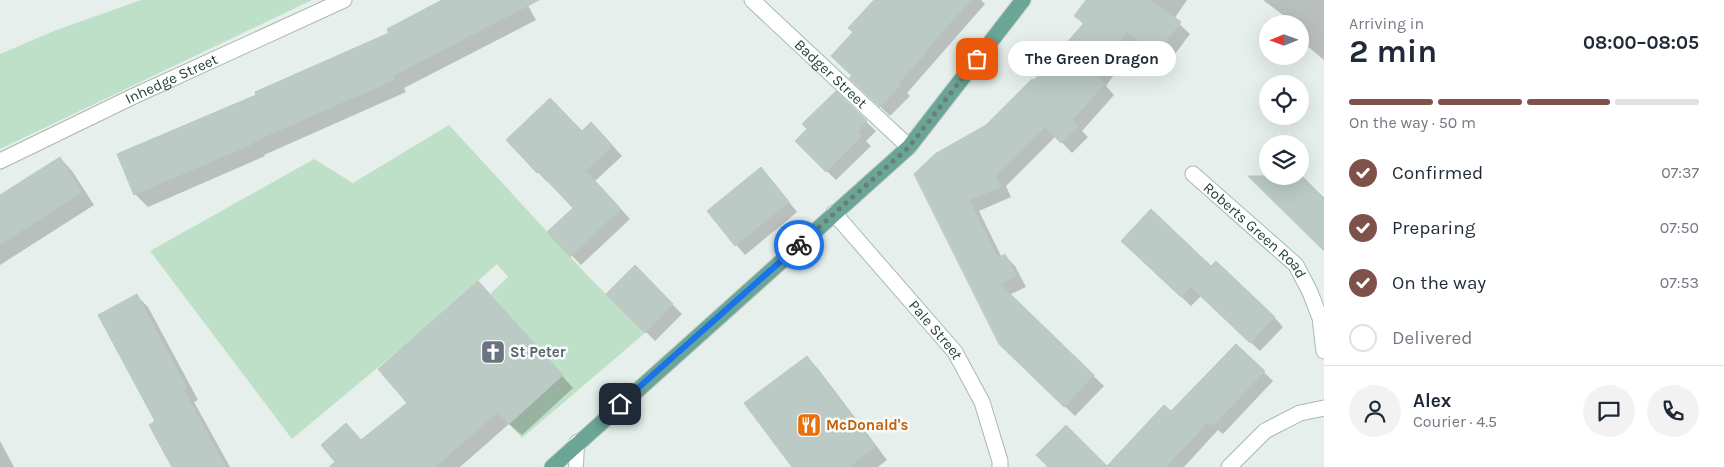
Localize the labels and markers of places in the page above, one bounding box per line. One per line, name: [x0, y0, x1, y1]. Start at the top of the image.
pin: [956, 38, 998, 80]
callout: The Green Dragon: [1007, 42, 1174, 76]
church icon: St Peter: [480, 339, 506, 365]
place label: St Peter: [510, 343, 566, 361]
pin: [599, 383, 641, 425]
restaurant icon: McDonald's: [796, 412, 822, 438]
place label: McDonald's: [826, 416, 908, 434]

